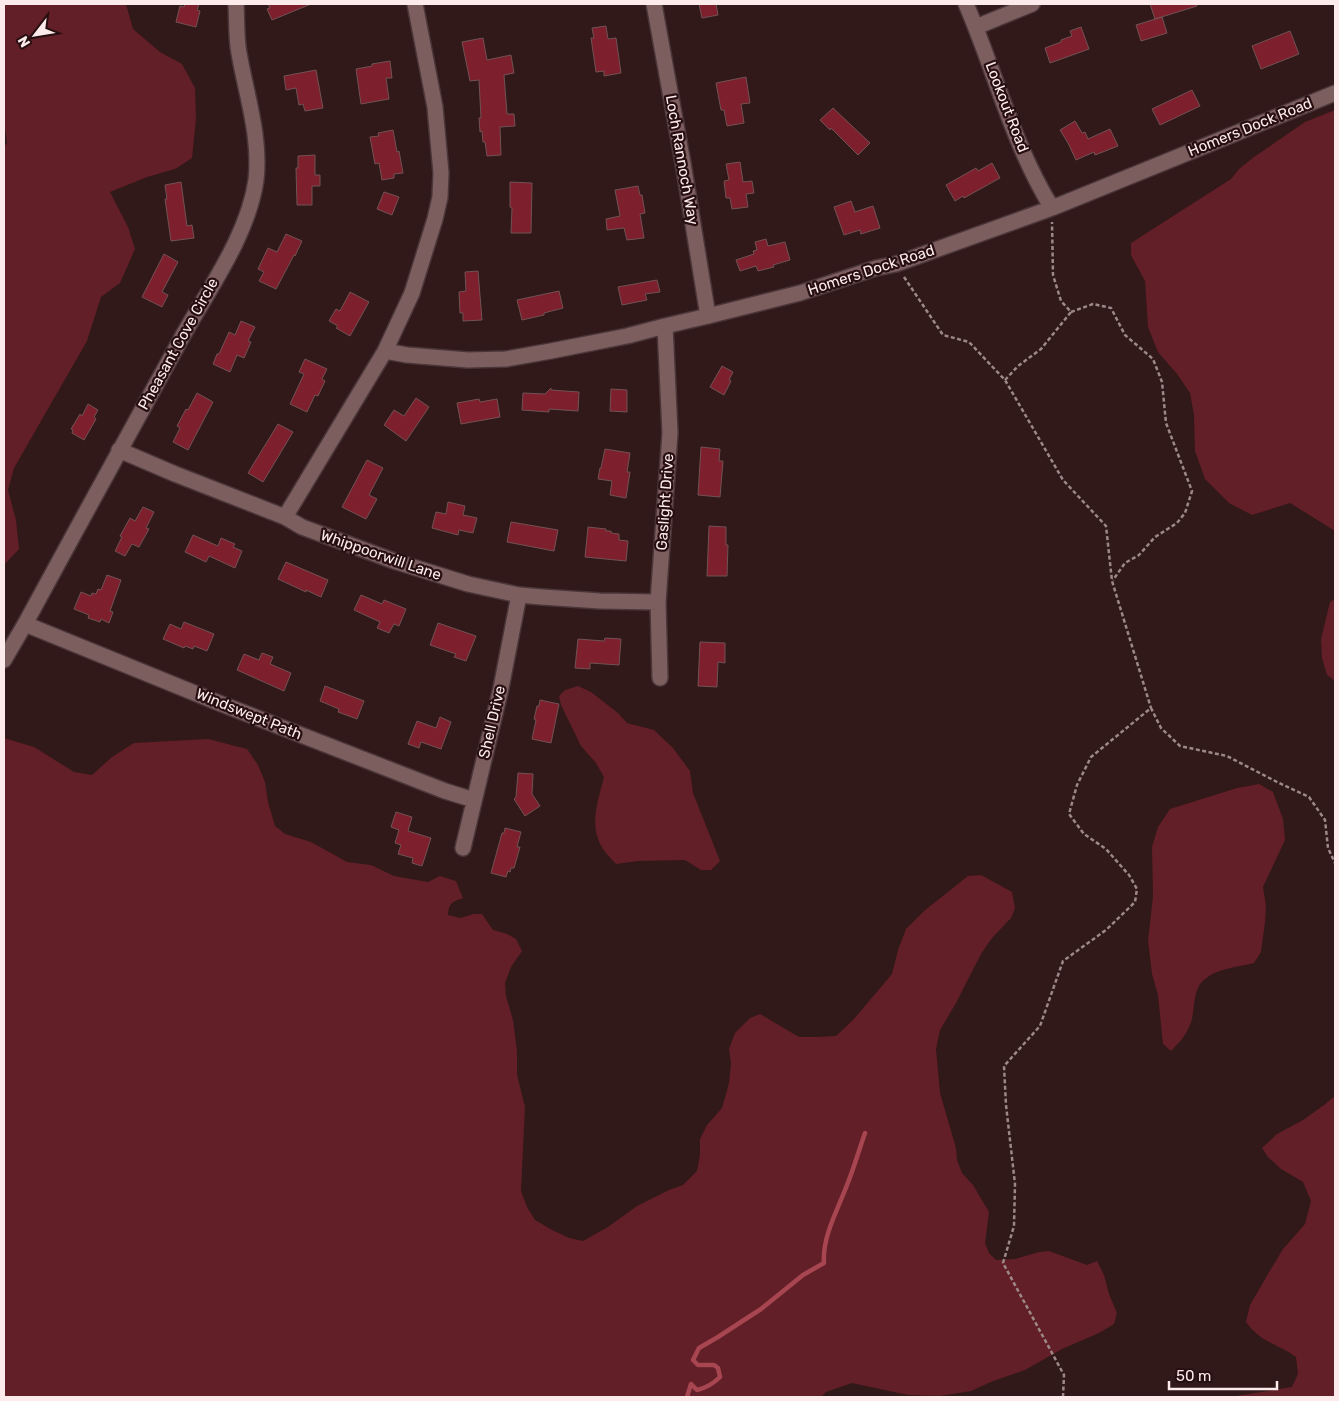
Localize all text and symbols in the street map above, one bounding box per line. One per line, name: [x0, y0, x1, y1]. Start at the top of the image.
north arrow: [10, 10, 60, 60]
text: N: [14, 33, 34, 50]
street label: Lookout Road: [981, 59, 1033, 155]
street label: Loch Rannoch Way: [662, 94, 702, 226]
street label: Homers Dock Road: [1185, 94, 1315, 160]
street label: Homers Dock Road: [805, 241, 937, 299]
street label: Pheasant Cove Circle: [134, 275, 222, 413]
street label: Gaslight Drive: [653, 453, 677, 551]
street label: Whippoorwill Lane: [318, 526, 444, 584]
street label: Shell Drive: [475, 684, 509, 760]
street label: Windswept Path: [194, 685, 304, 743]
scale bar: [1169, 1358, 1276, 1390]
text: 50 m: [1176, 1367, 1211, 1385]

